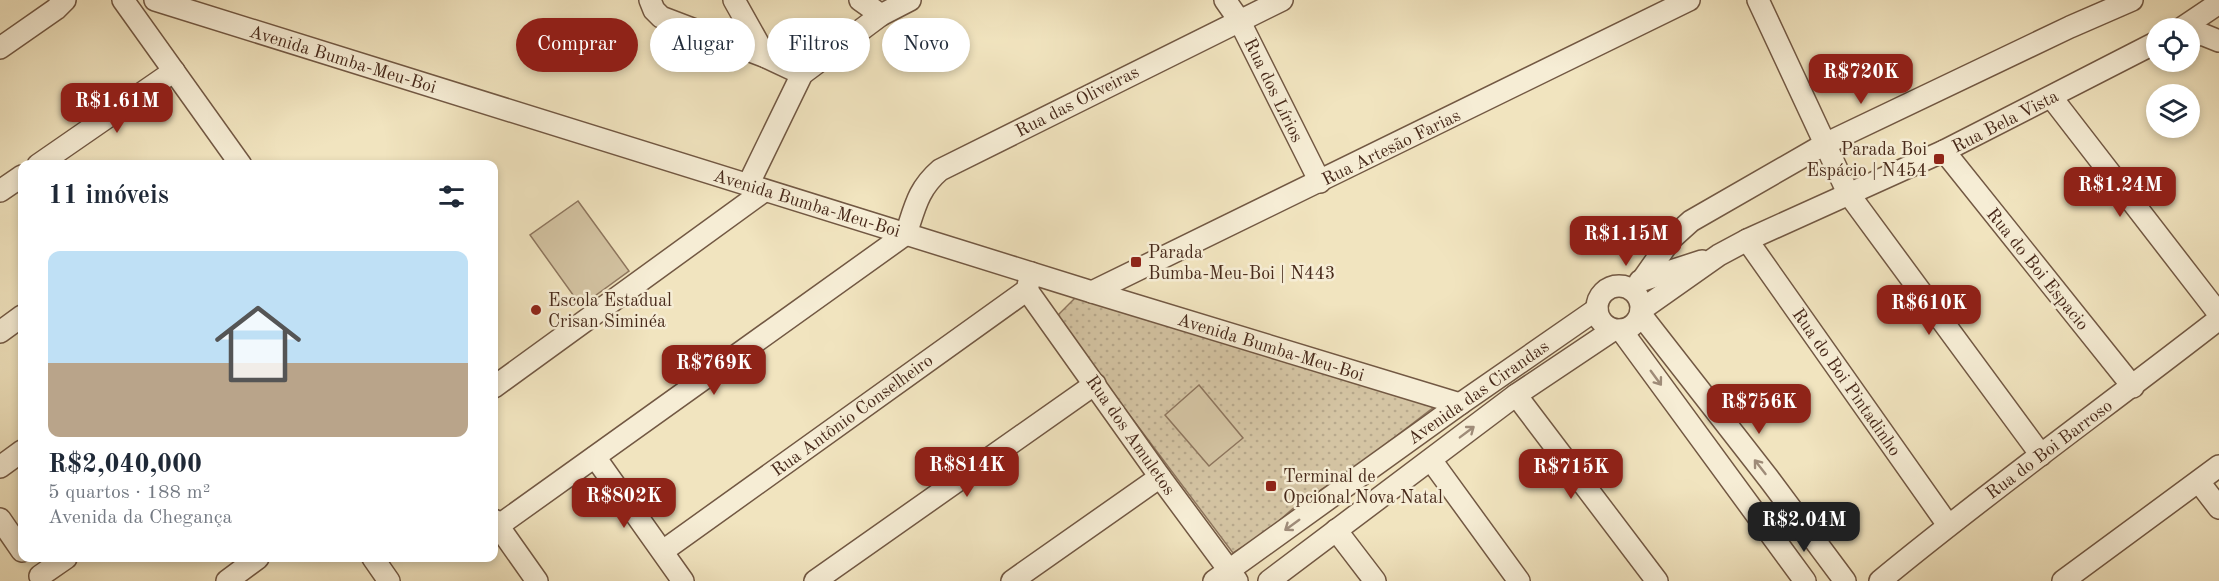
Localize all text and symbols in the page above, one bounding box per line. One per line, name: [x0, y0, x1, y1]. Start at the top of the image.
chip: Comprar: [516, 18, 638, 72]
chip: Alugar: [650, 18, 755, 72]
chip: Filtros: [767, 18, 870, 72]
chip: Novo: [882, 18, 970, 72]
map controls: [2146, 18, 2200, 138]
button: locate: [2146, 18, 2200, 72]
street label: Avenida Bumba-Meu-Boi: [247, 23, 438, 97]
street label: Rua dos Lírios: [1240, 35, 1306, 146]
pin: R$720K: [1812, 54, 1910, 105]
street label: Rua das Oliveiras: [1013, 63, 1142, 141]
text: R$720K: [1823, 63, 1899, 83]
pin: R$1.61M: [62, 83, 172, 134]
button: layers: [2146, 84, 2200, 138]
street label: Rua Bela Vista: [1949, 87, 2062, 156]
text: R$1.61M: [75, 92, 159, 112]
street label: Rua Artesão Farias: [1319, 106, 1464, 189]
place label: Parada Boi Espácio | N454: [1807, 141, 1927, 180]
marker: Parada Boi Espácio | N454: [1932, 152, 1946, 166]
street label: Avenida Bumba-Meu-Boi: [711, 167, 902, 241]
pin: R$1.24M: [2065, 167, 2175, 218]
text: R$1.24M: [2078, 176, 2162, 196]
icon: filters: [435, 180, 468, 213]
text: 11 imóveis: [48, 183, 169, 209]
street label: Rua do Boi Espacio: [1983, 205, 2092, 334]
pin: R$1.15M: [1571, 216, 1681, 267]
text: R$1.15M: [1584, 225, 1668, 245]
place label: Parada Bumba-Meu-Boi | N443: [1148, 244, 1335, 283]
marker: Parada Bumba-Meu-Boi | N443: [1129, 255, 1143, 269]
pin: R$610K: [1880, 285, 1978, 336]
icon: home: [204, 290, 312, 398]
place label: Escola Estadual Crisan Siminéa: [548, 292, 672, 331]
text: R$610K: [1891, 294, 1967, 314]
marker: Escola Estadual Crisan Siminéa: [529, 303, 543, 317]
street label: Rua do Boi Pintadinho: [1788, 305, 1904, 460]
street label: Avenida Bumba-Meu-Boi: [1175, 311, 1366, 385]
street label: Avenida das Cirandas: [1405, 337, 1553, 448]
pin: R$769K: [665, 345, 763, 396]
street label: Rua Antônio Conselheiro: [769, 351, 937, 480]
text: R$769K: [676, 354, 752, 374]
one-way arrow: [1649, 369, 1662, 385]
street label: Rua dos Amuletos: [1082, 372, 1178, 499]
pin: R$756K: [1710, 384, 1808, 435]
text: R$756K: [1721, 393, 1797, 413]
street label: Rua do Boi Barroso: [1983, 397, 2116, 503]
one-way arrow: [1459, 426, 1475, 439]
pin: R$814K: [918, 447, 1016, 498]
pin: R$715K: [1522, 449, 1620, 500]
text: R$2,040,000: [48, 452, 202, 478]
text: R$814K: [929, 456, 1005, 476]
text: R$715K: [1533, 458, 1609, 478]
one-way arrow: [1753, 459, 1766, 475]
place label: Terminal de Opcional Nova Natal: [1283, 468, 1443, 507]
pin: R$802K: [575, 478, 673, 529]
marker: Terminal de Opcional Nova Natal: [1264, 479, 1278, 493]
text: 5 quartos · 188 m²: [48, 483, 210, 503]
text: R$802K: [586, 487, 662, 507]
pin: R$2.04M: [1749, 502, 1859, 553]
text: Avenida da Chegança: [48, 508, 232, 528]
text: R$2.04M: [1762, 511, 1846, 531]
one-way arrow: [1285, 519, 1301, 531]

